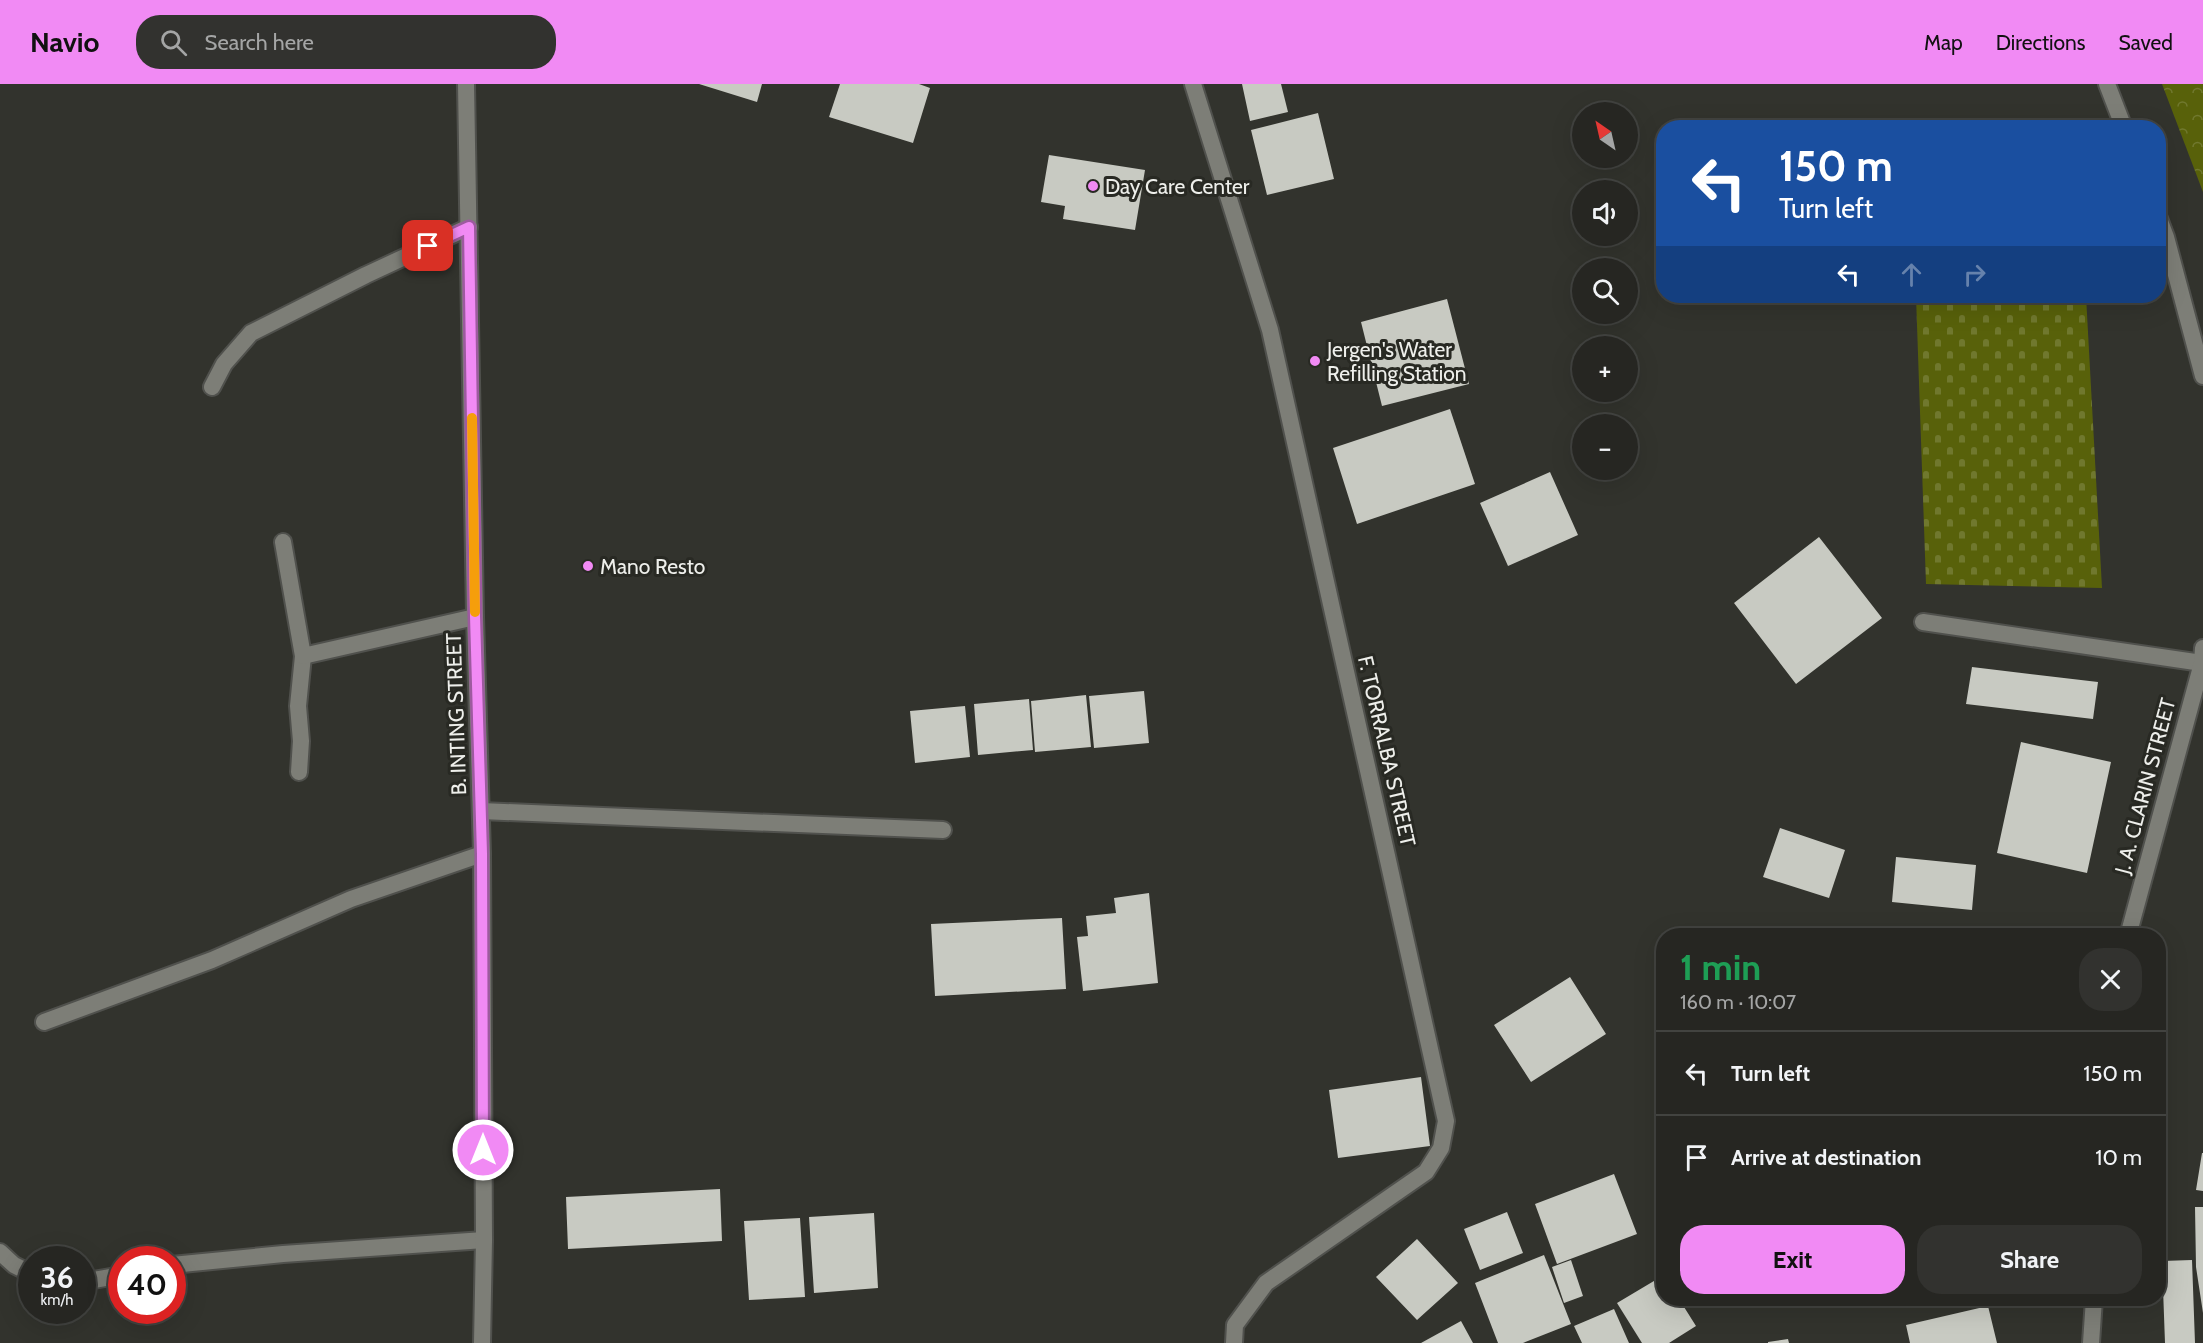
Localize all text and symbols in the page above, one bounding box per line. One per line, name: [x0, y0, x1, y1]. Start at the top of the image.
search box: [136, 15, 556, 69]
text: Navio: [30, 25, 100, 59]
icon: search: [157, 26, 190, 59]
text: Search here: [205, 29, 314, 56]
text: Map: [1924, 30, 1963, 55]
text: Directions: [1996, 30, 2085, 55]
text: Saved: [2118, 30, 2173, 55]
north arrow: [1572, 102, 1638, 168]
map controls: [1572, 102, 1638, 480]
text: 150 m: [1779, 140, 1893, 192]
icon: left: [1680, 144, 1758, 222]
place label: Day Care Center: [1105, 174, 1250, 199]
marker: Day Care Center: [1086, 179, 1100, 193]
button: sound: [1572, 180, 1638, 246]
text: Turn left: [1779, 192, 1873, 225]
pin: [402, 220, 453, 271]
icon: arrive: [411, 229, 444, 262]
button: search: [1572, 258, 1638, 324]
icon: left: [1832, 258, 1865, 291]
icon: ahead: [1895, 258, 1928, 291]
icon: right: [1958, 258, 1991, 291]
button: +: [1572, 336, 1638, 402]
place label: Jergen's Water Refilling Station: [1326, 337, 1466, 386]
marker: Jergen's Water Refilling Station: [1308, 354, 1322, 368]
button: −: [1572, 414, 1638, 480]
place label: Mano Resto: [600, 554, 705, 579]
marker: Mano Resto: [581, 559, 595, 573]
street label: B. INTING STREET: [441, 632, 471, 796]
street label: F. TORRALBA STREET: [1353, 653, 1421, 849]
street label: J. A. CLARIN STREET: [2109, 695, 2180, 878]
text: 1 min: [1680, 945, 1761, 989]
button: close: [2079, 948, 2142, 1011]
text: 160 m · 10:07: [1680, 990, 1796, 1014]
icon: left: [1680, 1057, 1713, 1090]
text: Turn left: [1731, 1060, 1810, 1087]
text: 150 m: [2083, 1060, 2142, 1087]
position arrow: [451, 1118, 515, 1182]
icon: arrive: [1680, 1141, 1713, 1174]
text: Arrive at destination: [1731, 1144, 1921, 1171]
text: 10 m: [2095, 1144, 2142, 1171]
button: Exit: [1680, 1225, 1905, 1294]
button: Share: [1917, 1225, 2142, 1294]
speed limit sign: 40: [108, 1246, 186, 1324]
text: 36: [40, 1259, 74, 1296]
text: km/h: [41, 1291, 73, 1309]

